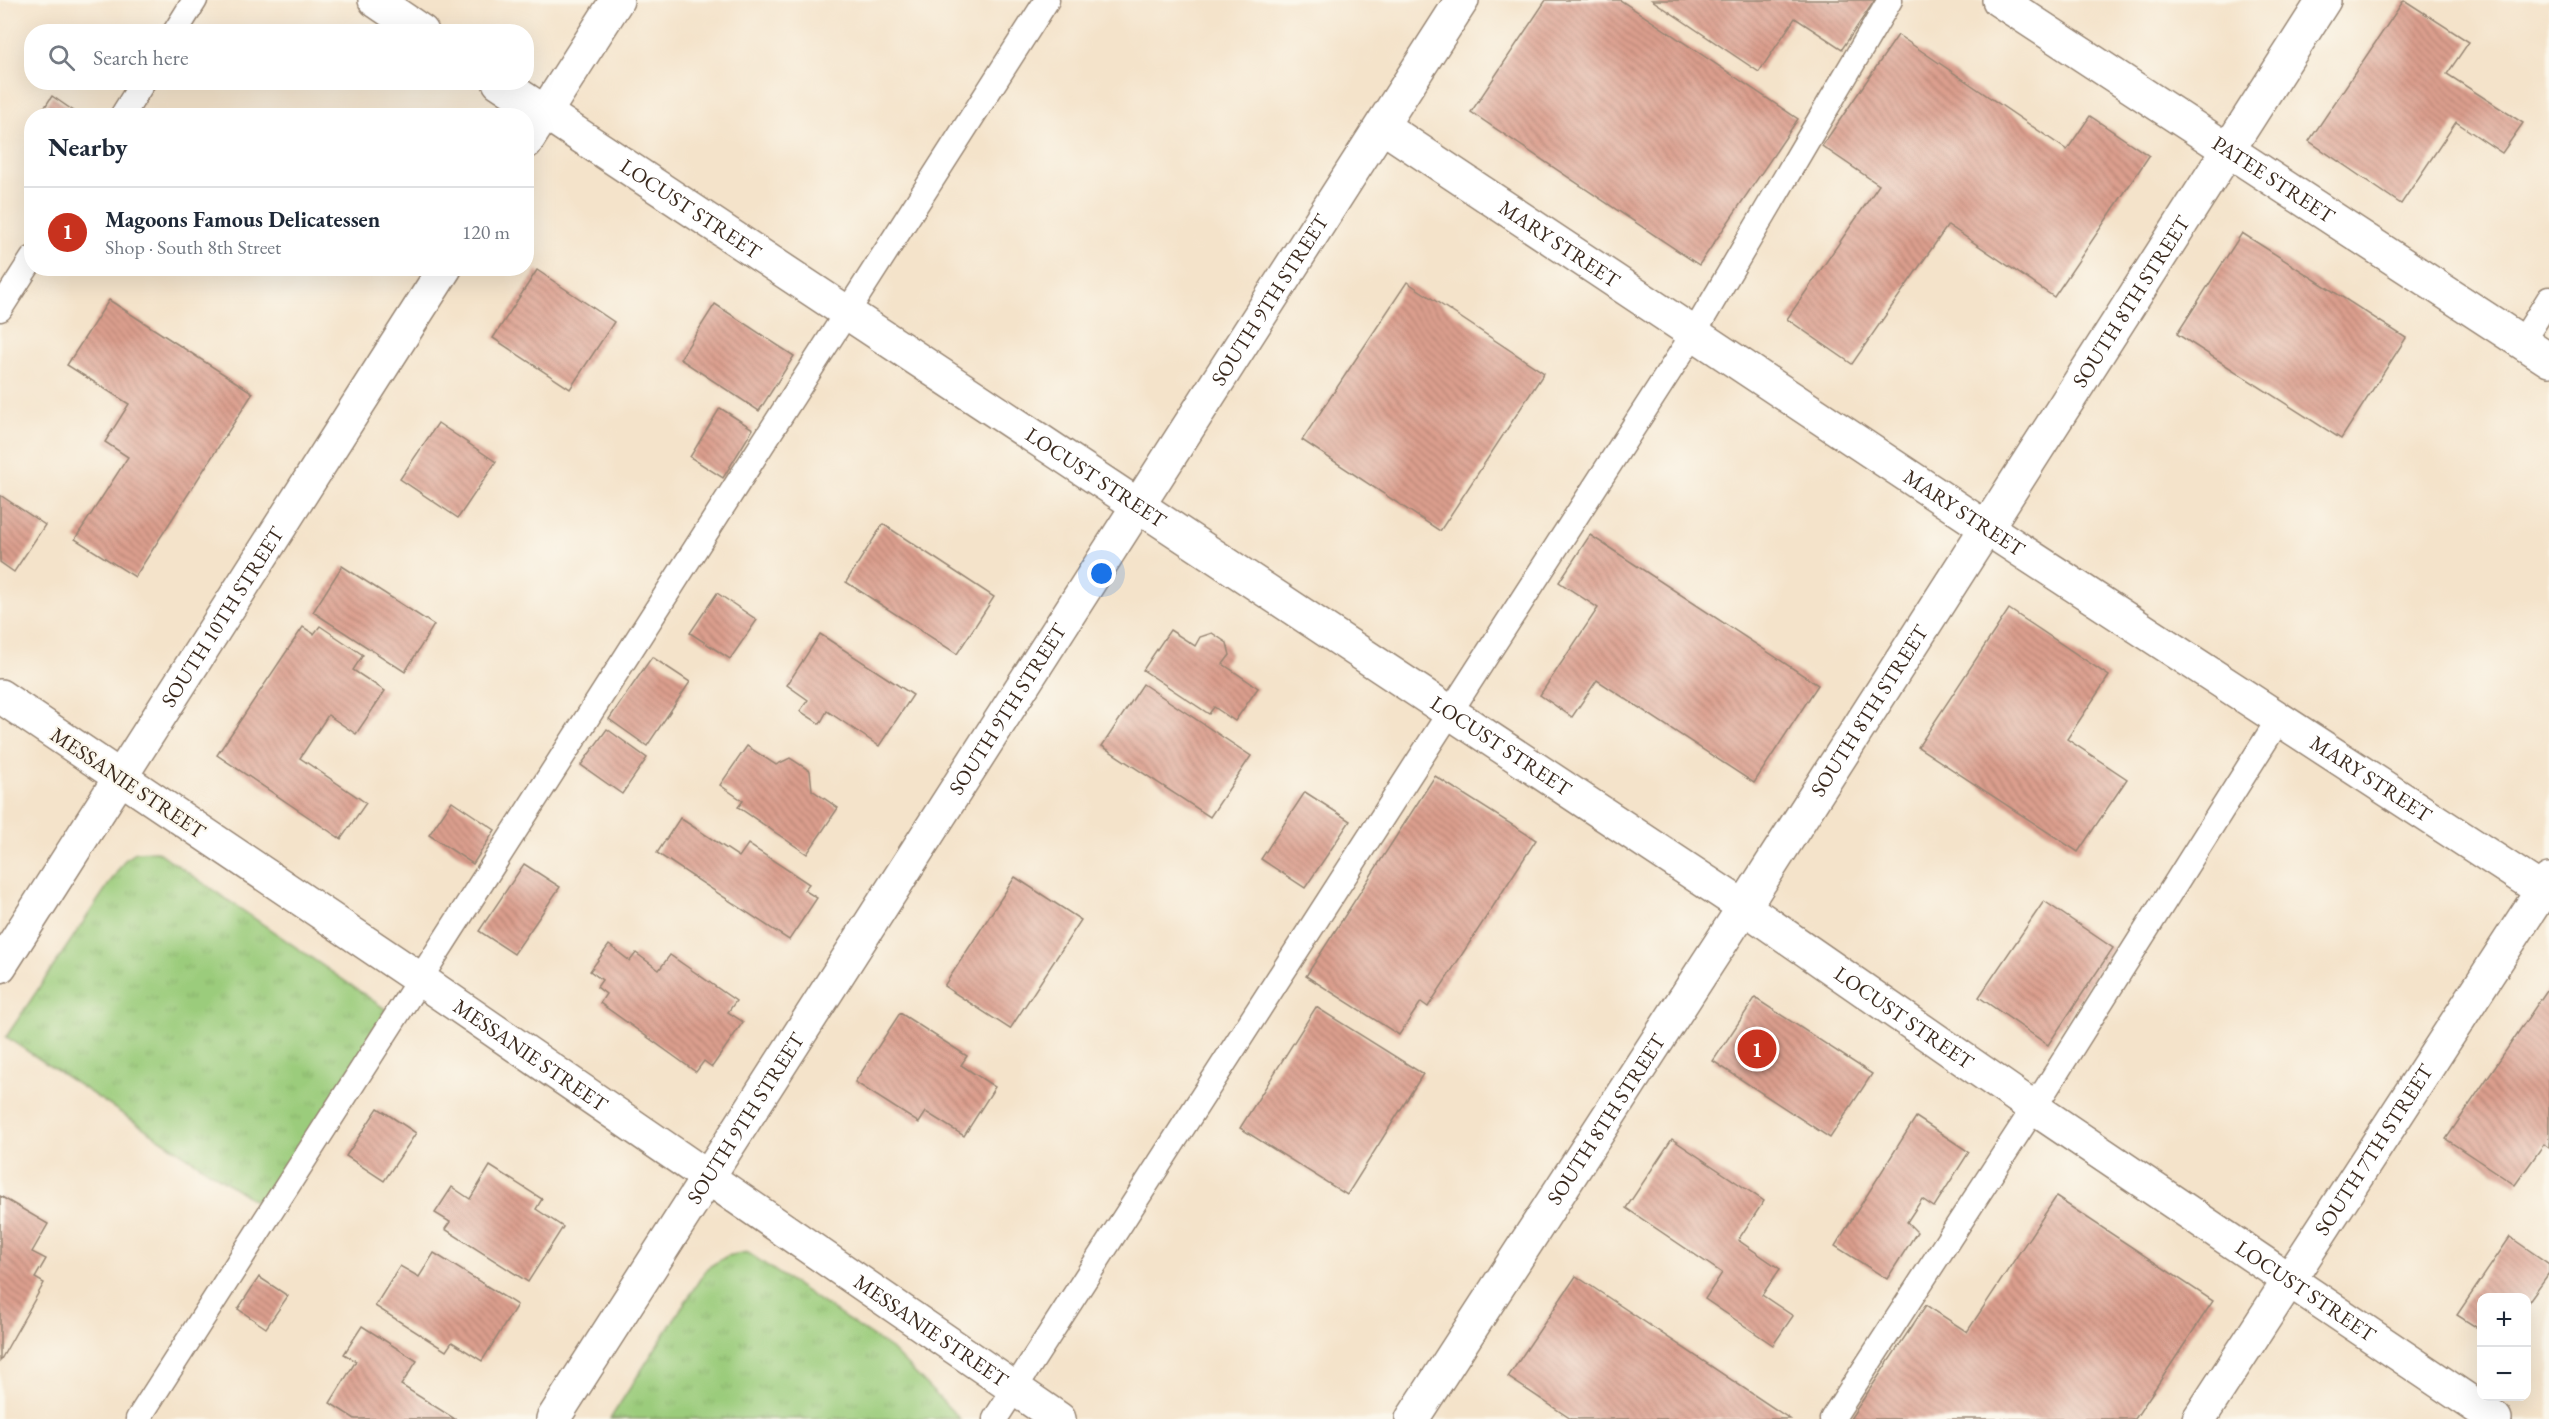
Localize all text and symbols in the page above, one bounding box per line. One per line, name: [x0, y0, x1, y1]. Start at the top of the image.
search box: [24, 24, 534, 90]
icon: search: [45, 41, 78, 74]
text: Search here: [93, 43, 188, 72]
street label: PATEE STREET: [2207, 129, 2341, 230]
text: Nearby: [48, 130, 128, 164]
street label: LOCUST STREET: [615, 152, 767, 266]
street label: MARY STREET: [1494, 194, 1626, 294]
text: Magoons Famous Delicatessen: [105, 205, 380, 234]
street label: SOUTH 9TH STREET: [1205, 208, 1335, 391]
street label: SOUTH 8TH STREET: [2066, 209, 2196, 392]
text: 1: [62, 219, 73, 245]
text: 120 m: [462, 219, 510, 245]
text: Shop · South 8th Street: [105, 234, 281, 260]
street label: LOCUST STREET: [1021, 421, 1172, 534]
street label: MARY STREET: [1899, 463, 2031, 563]
street label: SOUTH 10TH STREET: [155, 521, 290, 712]
your location: [1087, 559, 1116, 588]
street label: SOUTH 9TH STREET: [942, 617, 1073, 800]
street label: SOUTH 8TH STREET: [1804, 619, 1934, 802]
street label: LOCUST STREET: [1426, 689, 1578, 802]
street label: MESSANIE STREET: [46, 721, 212, 845]
street label: MARY STREET: [2305, 729, 2438, 828]
street label: LOCUST STREET: [1829, 960, 1980, 1076]
street label: MESSANIE STREET: [448, 992, 614, 1118]
street label: SOUTH 9TH STREET: [680, 1026, 811, 1209]
pin: 1: [1738, 1026, 1776, 1072]
street label: SOUTH 8TH STREET: [1540, 1028, 1672, 1210]
street label: SOUTH 7TH STREET: [2308, 1058, 2439, 1240]
street label: LOCUST STREET: [2231, 1234, 2382, 1348]
street label: MESSANIE STREET: [849, 1268, 1014, 1393]
map controls: [2477, 1293, 2531, 1401]
button: +: [2477, 1293, 2531, 1347]
button: −: [2477, 1347, 2531, 1401]

